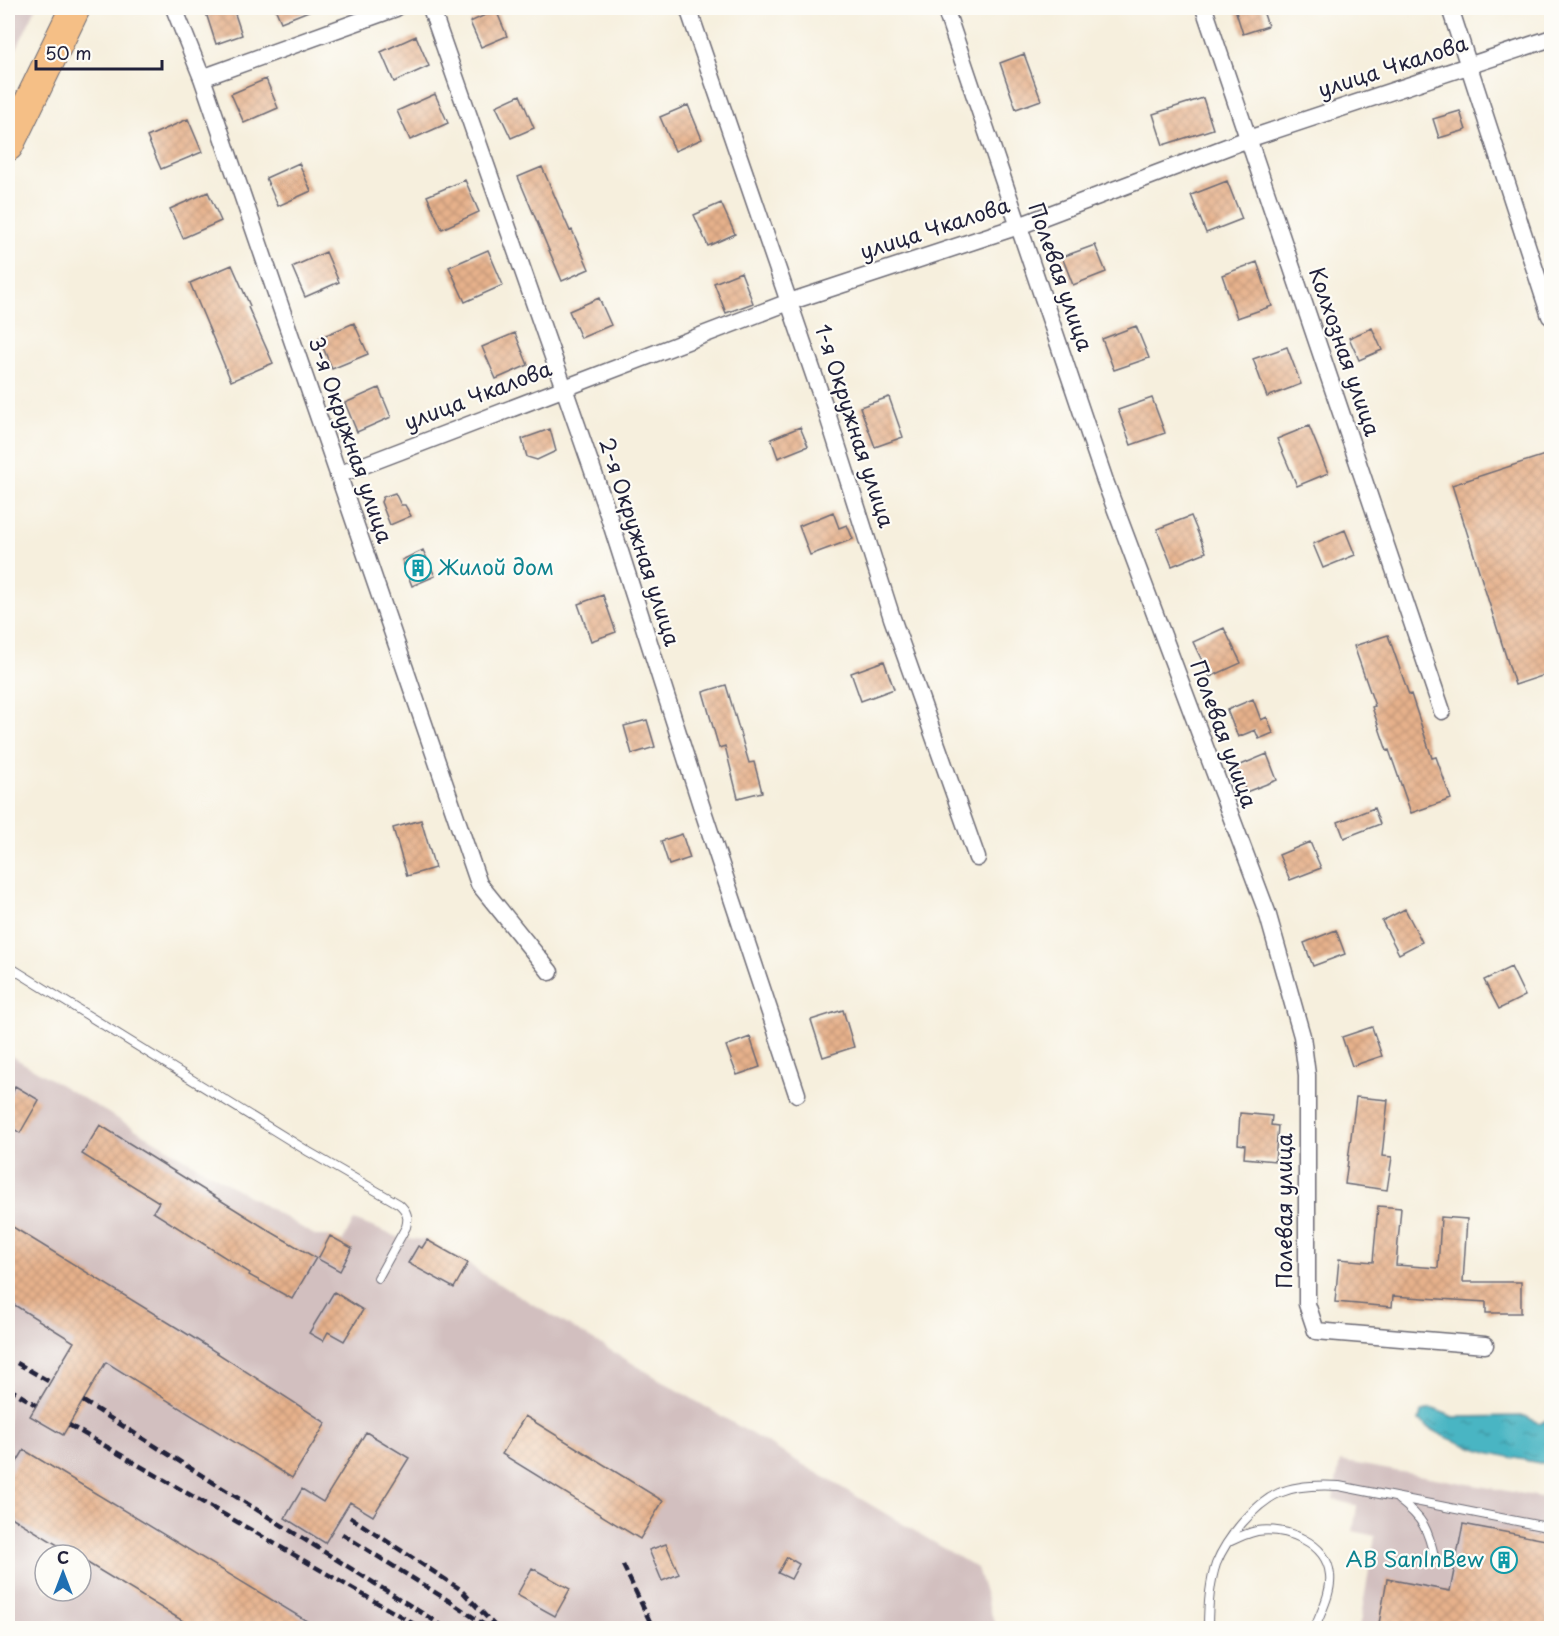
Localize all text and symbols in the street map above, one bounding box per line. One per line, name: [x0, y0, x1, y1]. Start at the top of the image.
street label: улица Чкалова: [1313, 26, 1471, 104]
scale bar: [36, 33, 162, 71]
text: 50 m: [45, 39, 92, 66]
street label: улица Чкалова: [855, 188, 1013, 266]
street label: Полевая улица: [1021, 198, 1103, 356]
street label: Колхозная улица: [1302, 263, 1390, 441]
street label: 1-я Окружная улица: [808, 320, 904, 532]
street label: 3-я Окружная улица: [302, 332, 403, 548]
street label: улица Чкалова: [399, 351, 556, 437]
street label: 2-я Окружная улица: [592, 433, 690, 650]
place label: Жилой дом: [438, 550, 554, 582]
building icon: Жилой дом: [403, 553, 433, 583]
street label: Полевая улица: [1183, 655, 1267, 813]
street label: Полевая улица: [1267, 1132, 1299, 1289]
place label: AB SanInBew: [1346, 1542, 1485, 1574]
north arrow: [33, 1543, 93, 1603]
text: С: [57, 1545, 69, 1569]
building icon: AB SanInBew: [1489, 1545, 1519, 1575]

